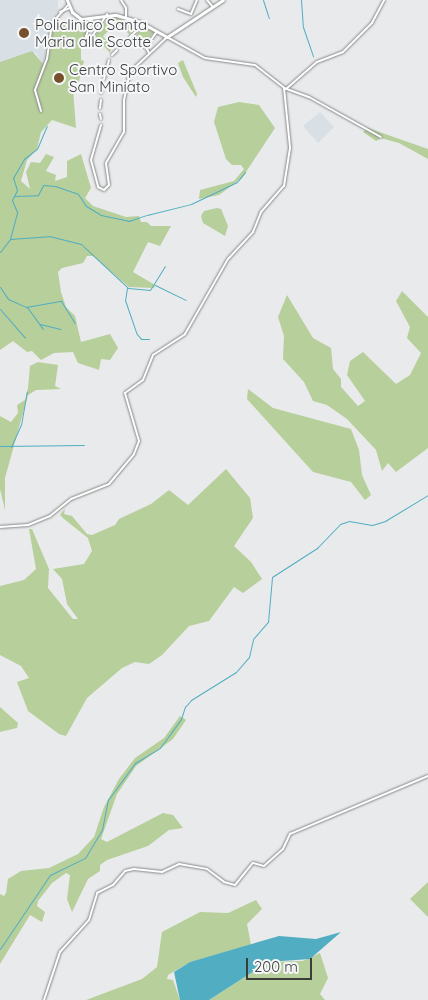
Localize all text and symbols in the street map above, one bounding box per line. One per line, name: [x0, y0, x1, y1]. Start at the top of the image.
place label: Policlinico Santa Maria alle Scotte: [35, 15, 151, 50]
marker: Policlinico Santa Maria alle Scotte: [17, 26, 31, 40]
place label: Centro Sportivo San Miniato: [69, 60, 177, 95]
marker: Centro Sportivo San Miniato: [53, 72, 65, 84]
scale bar: [248, 948, 314, 980]
text: 200 m: [254, 957, 298, 976]

